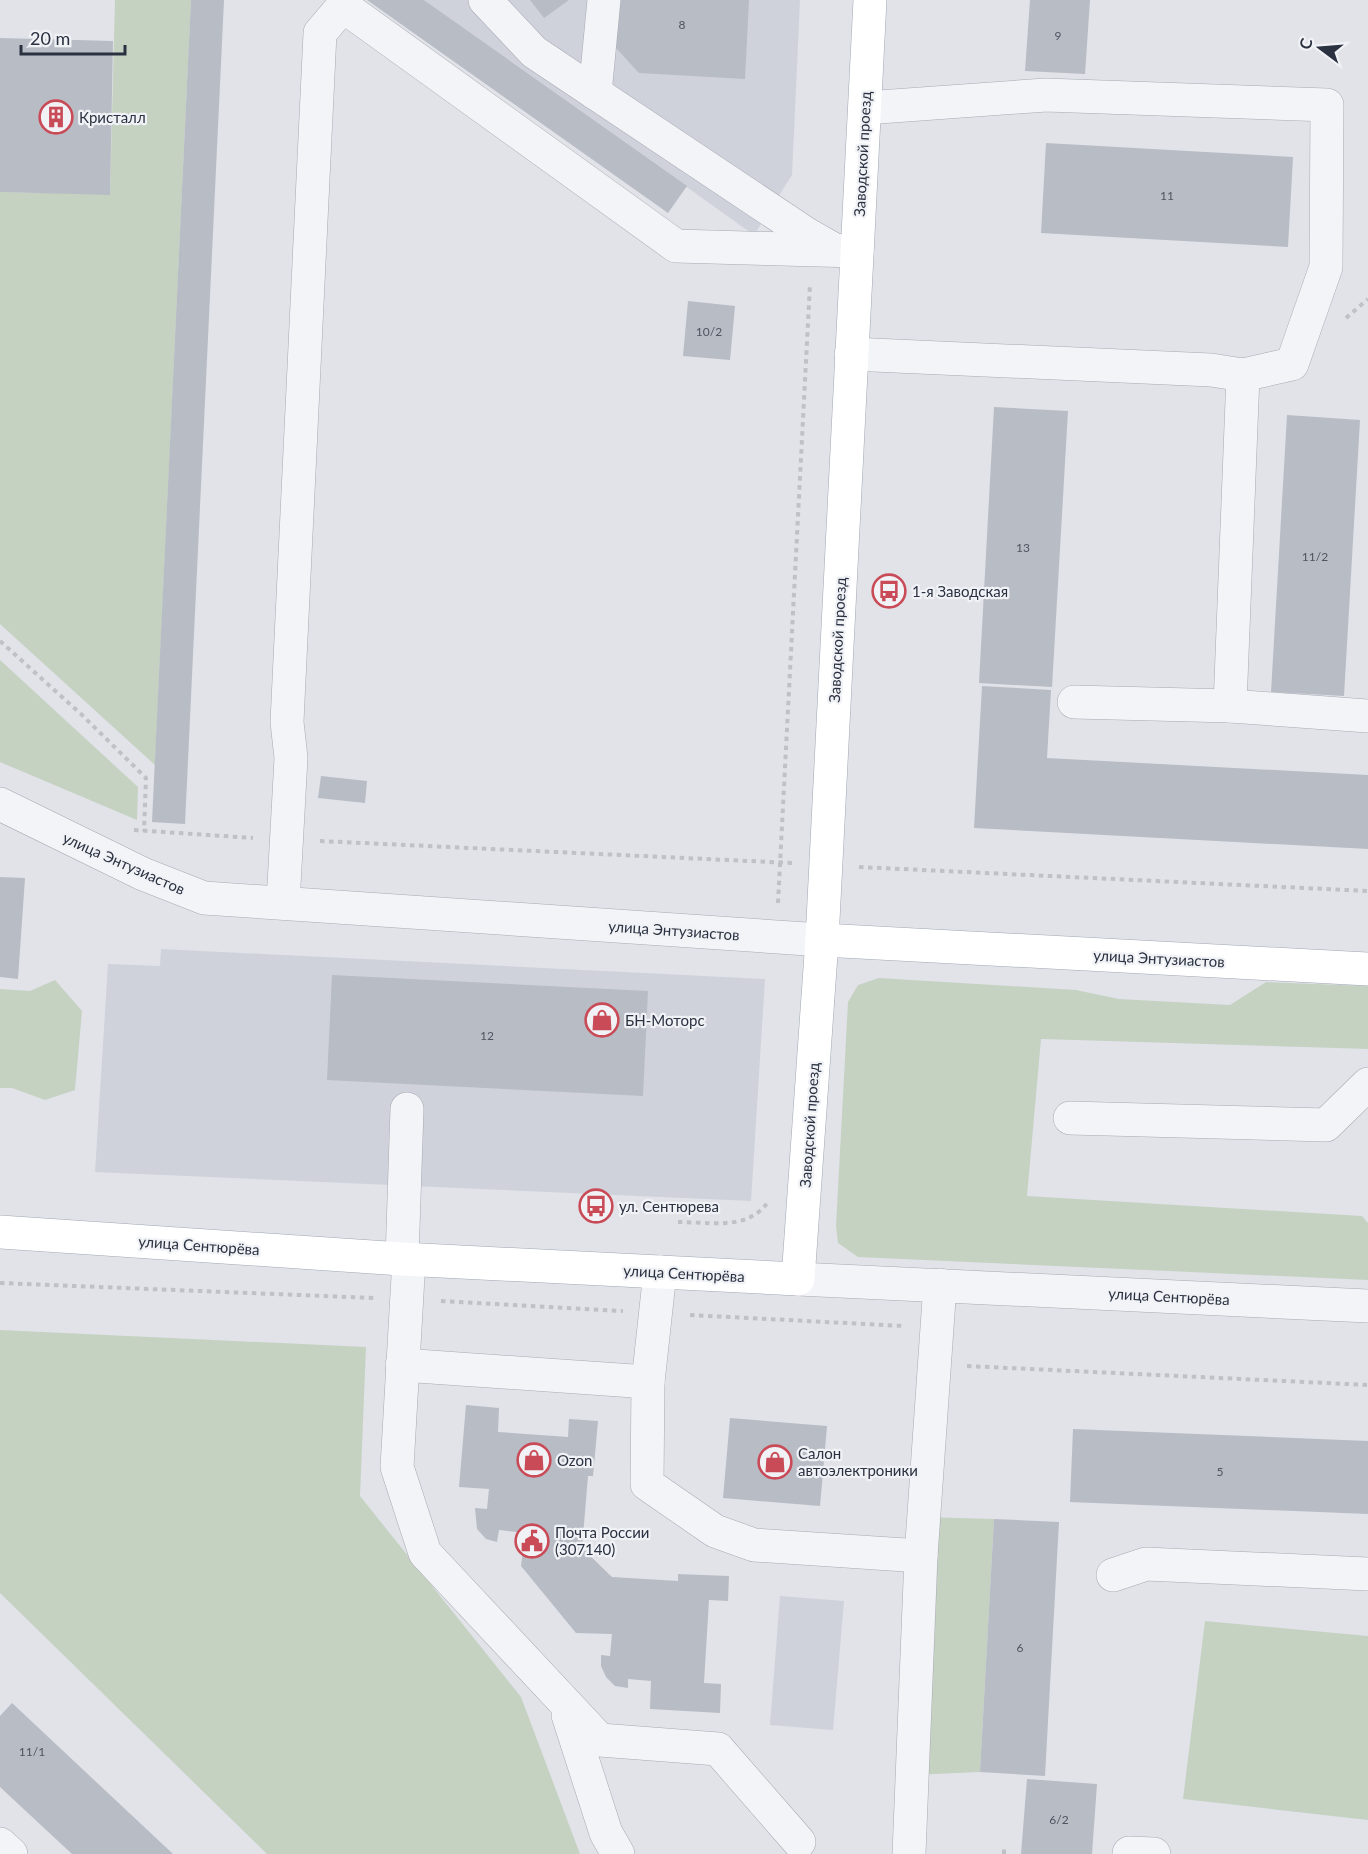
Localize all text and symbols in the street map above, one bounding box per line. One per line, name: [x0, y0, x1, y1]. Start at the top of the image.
house number: 8: [679, 17, 686, 32]
scale bar: [21, 18, 124, 56]
north arrow: [1290, 18, 1350, 78]
text: 20 m: [30, 27, 70, 49]
house number: 9: [1055, 28, 1062, 43]
text: С: [1295, 36, 1316, 51]
street label: Заводской проезд: [850, 91, 874, 217]
building icon: Кристалл: [38, 99, 74, 135]
place label: Кристалл: [79, 108, 146, 126]
house number: 11: [1160, 188, 1174, 203]
house number: 10/2: [696, 324, 722, 339]
house number: 13: [1016, 540, 1030, 555]
house number: 11/2: [1302, 549, 1328, 564]
bus stop icon: 1-я Заводская: [871, 573, 907, 609]
street label: Заводской проезд: [825, 577, 849, 703]
place label: 1-я Заводская: [912, 582, 1008, 600]
street label: улица Энтузиастов: [60, 828, 188, 898]
street label: улица Энтузиастов: [608, 916, 740, 944]
street label: улица Энтузиастов: [1093, 946, 1225, 970]
shop icon: БН-Моторс: [584, 1002, 620, 1038]
place label: БН-Моторс: [625, 1011, 705, 1029]
house number: 12: [480, 1028, 494, 1043]
street label: Заводской проезд: [796, 1062, 822, 1188]
bus stop icon: ул. Сентюрева: [578, 1188, 614, 1224]
place label: ул. Сентюрева: [619, 1197, 719, 1215]
street label: улица Сентюрёва: [138, 1232, 260, 1258]
street label: улица Сентюрёва: [623, 1261, 745, 1285]
street label: улица Сентюрёва: [1108, 1284, 1230, 1308]
shop icon: Ozon: [516, 1442, 552, 1478]
shop icon: Салон автоэлектроники: [757, 1444, 793, 1480]
place label: Салон автоэлектроники: [798, 1444, 918, 1479]
place label: Ozon: [557, 1451, 592, 1469]
house number: 5: [1217, 1464, 1224, 1479]
public building icon: Почта России (307140): [514, 1523, 550, 1559]
place label: Почта России (307140): [555, 1523, 649, 1558]
house number: 6: [1017, 1640, 1024, 1655]
house number: 11/1: [19, 1744, 45, 1759]
house number: 6/2: [1049, 1812, 1069, 1827]

